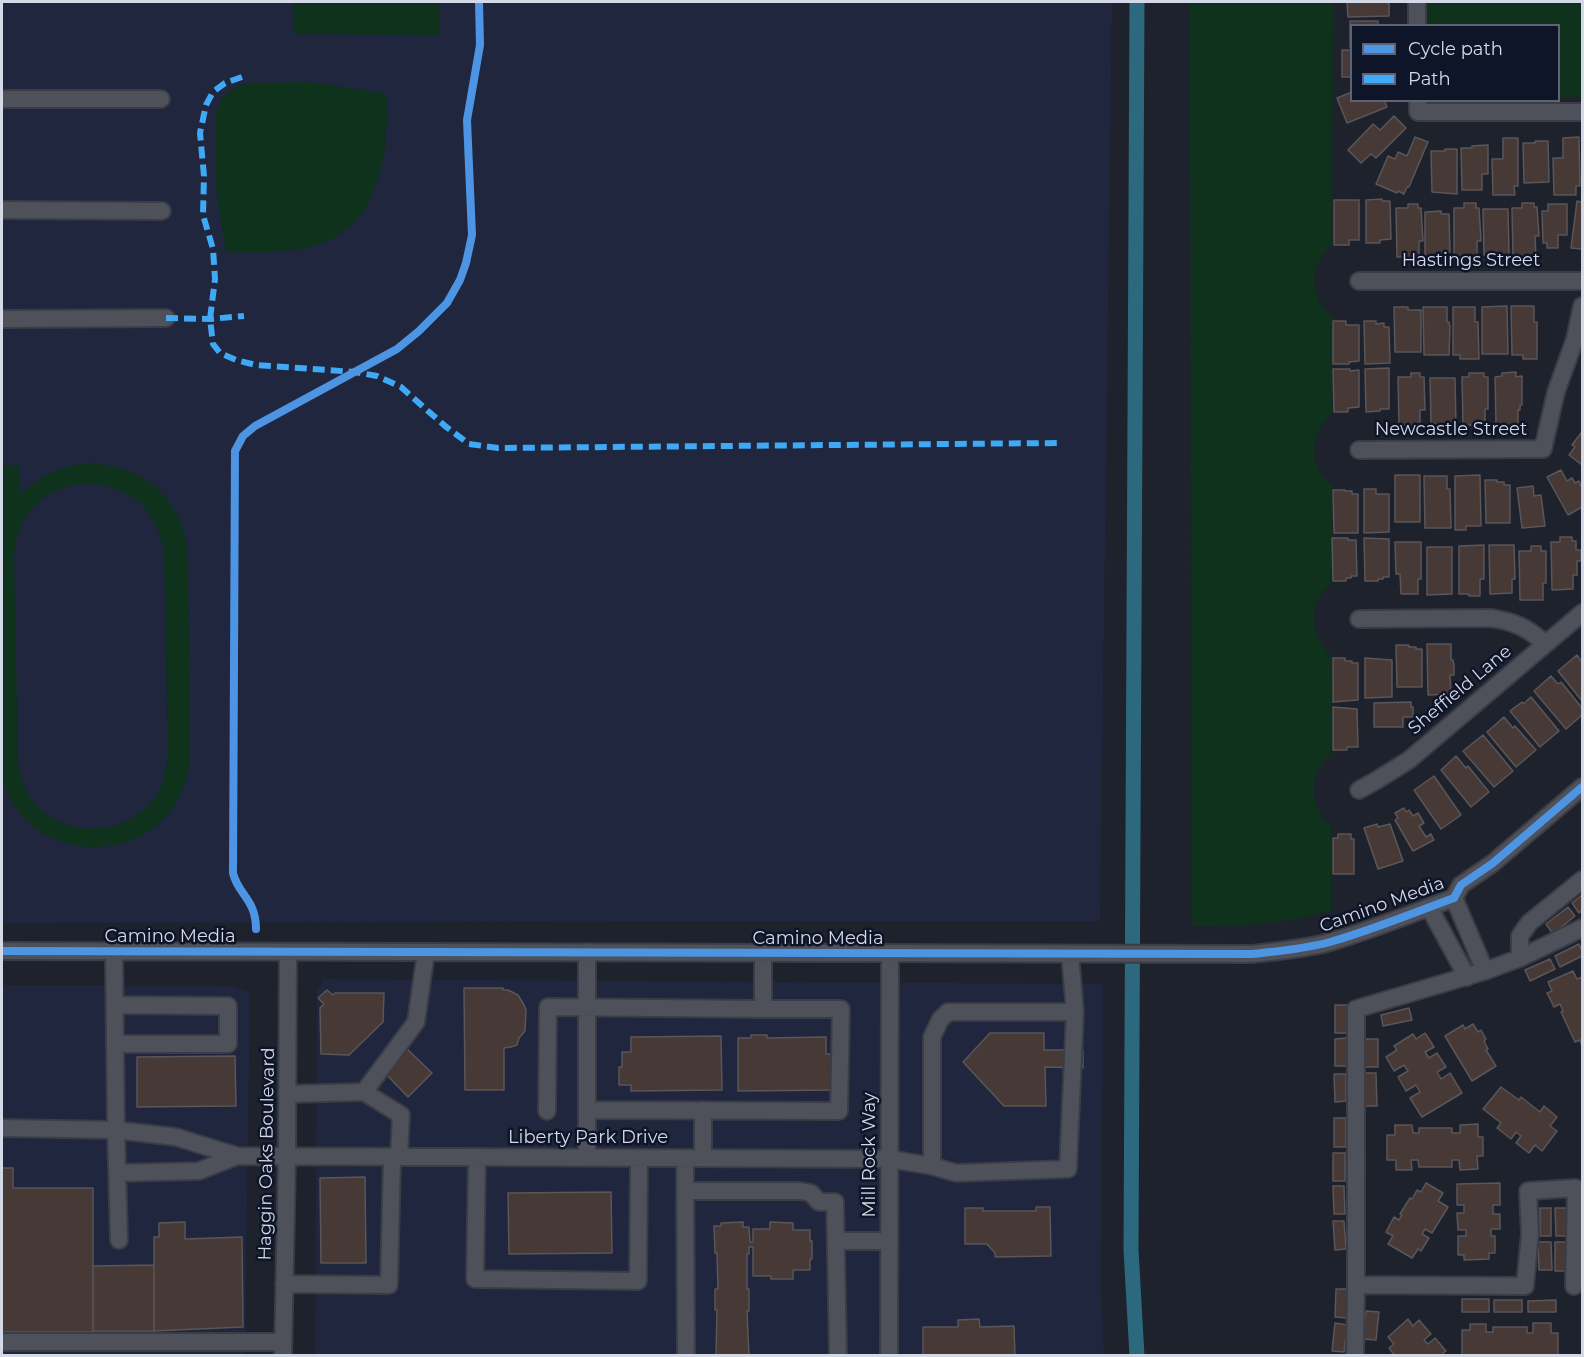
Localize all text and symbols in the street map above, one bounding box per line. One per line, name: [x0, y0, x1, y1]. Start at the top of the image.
legend: [1350, 24, 1560, 102]
text: Cycle path: [1408, 38, 1503, 60]
text: Path: [1408, 68, 1451, 90]
street label: Hastings Street: [1402, 250, 1540, 272]
street label: Newcastle Street: [1375, 419, 1527, 441]
street label: Sheffield Lane: [1404, 641, 1516, 739]
street label: Camino Media: [1317, 872, 1447, 938]
street label: Camino Media: [104, 926, 236, 948]
street label: Camino Media: [752, 928, 884, 950]
street label: Haggin Oaks Boulevard: [254, 1047, 280, 1261]
street label: Mill Rock Way: [859, 1092, 881, 1218]
street label: Liberty Park Drive: [508, 1127, 668, 1149]

